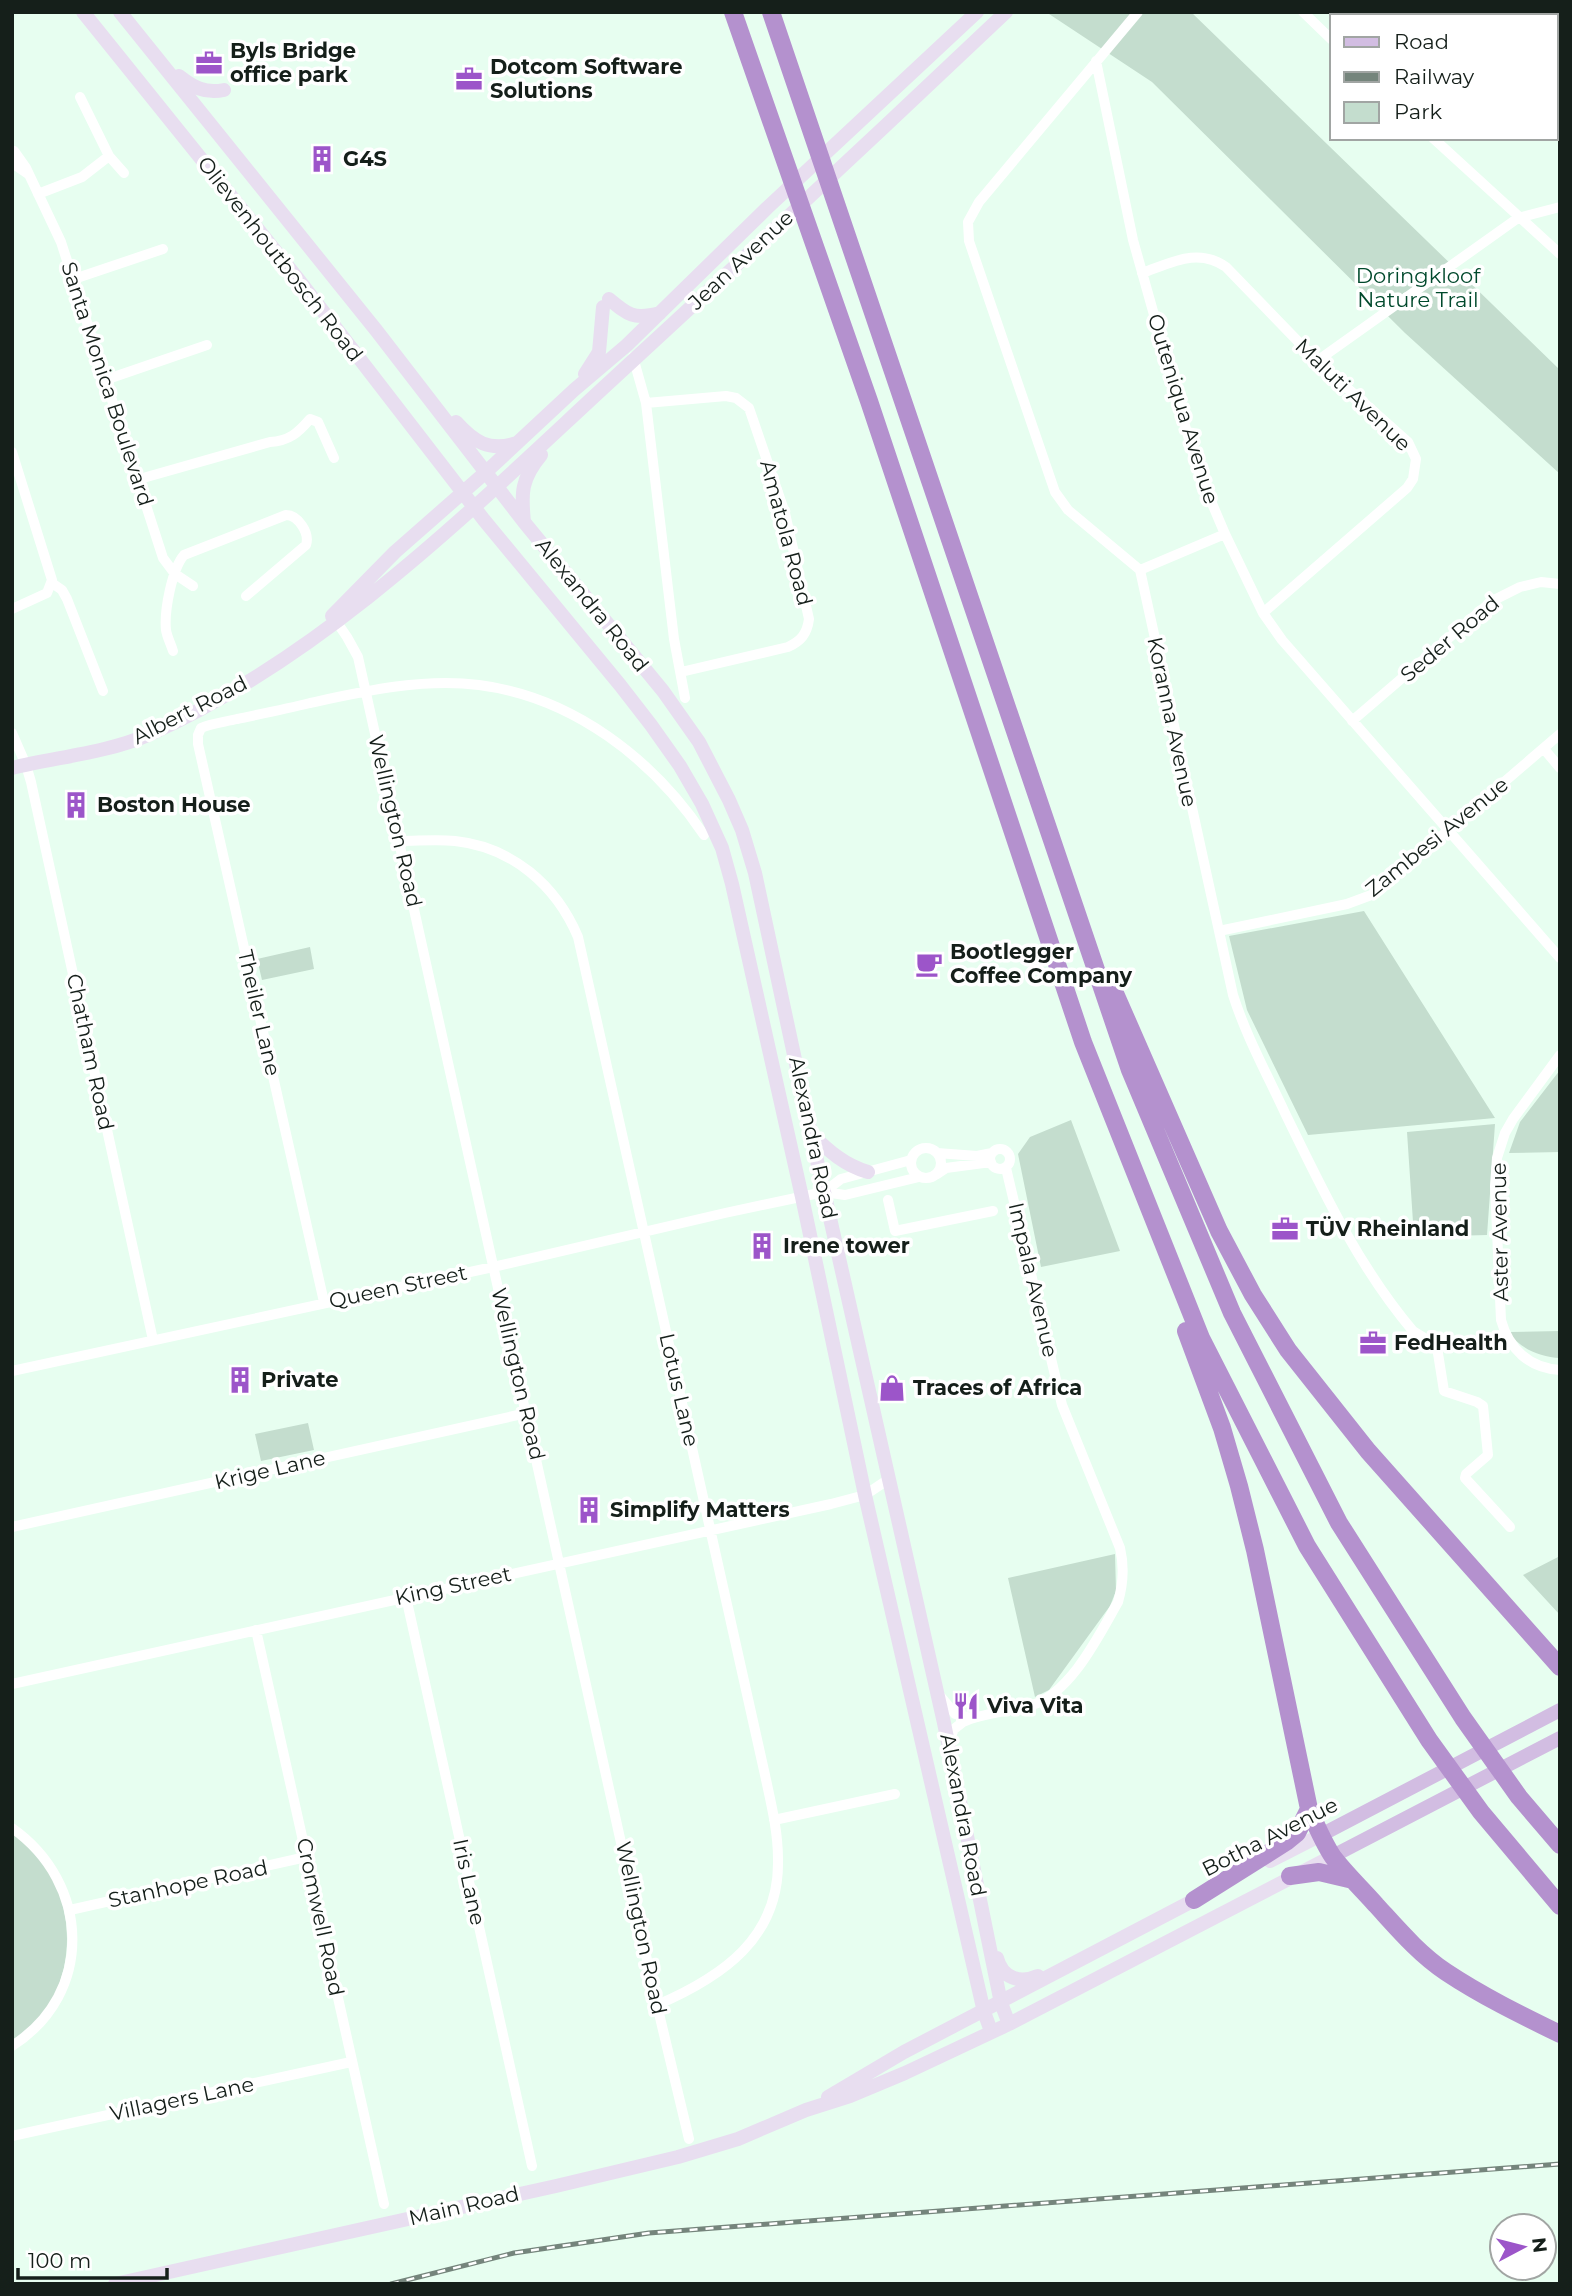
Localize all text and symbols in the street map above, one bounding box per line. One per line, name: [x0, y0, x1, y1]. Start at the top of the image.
legend: [1330, 14, 1558, 140]
text: Road: [1394, 29, 1449, 54]
place label: Byls Bridge office park: [230, 38, 356, 87]
office icon: Byls Bridge office park: [194, 48, 224, 78]
place label: Dotcom Software Solutions: [490, 54, 682, 103]
office icon: Dotcom Software Solutions: [454, 64, 484, 94]
text: Railway: [1394, 64, 1475, 89]
text: Park: [1394, 99, 1442, 124]
building icon: G4S: [307, 144, 337, 174]
place label: G4S: [343, 146, 387, 171]
street label: Olievenhoutbosch Road: [193, 151, 368, 366]
street label: Jean Avenue: [682, 205, 798, 315]
street label: Santa Monica Boulevard: [56, 259, 159, 509]
park label: Doringkloof Nature Trail: [1356, 263, 1481, 312]
street label: Outeniqua Avenue: [1143, 311, 1224, 507]
street label: Maluti Avenue: [1290, 333, 1416, 456]
street label: Amatola Road: [755, 457, 818, 608]
street label: Alexandra Road: [531, 533, 654, 677]
street label: Seder Road: [1395, 590, 1504, 687]
street label: Koranna Avenue: [1142, 635, 1203, 809]
street label: Albert Road: [128, 670, 251, 749]
street label: Wellington Road: [363, 732, 427, 910]
street label: Zambesi Avenue: [1360, 772, 1513, 902]
building icon: Boston House: [61, 790, 91, 820]
place label: Boston House: [97, 792, 251, 817]
place label: Bootlegger Coffee Company: [950, 939, 1132, 988]
street label: Theiler Lane: [233, 947, 286, 1078]
cafe icon: Bootlegger Coffee Company: [914, 949, 944, 979]
street label: Chatham Road: [62, 971, 119, 1132]
street label: Alexandra Road: [784, 1054, 843, 1221]
street label: Aster Avenue: [1486, 1162, 1513, 1302]
street label: Impala Avenue: [1004, 1200, 1063, 1360]
office icon: TÜV Rheinland: [1270, 1214, 1300, 1244]
place label: TÜV Rheinland: [1306, 1215, 1469, 1241]
building icon: Irene tower: [747, 1231, 777, 1261]
place label: Irene tower: [783, 1233, 910, 1258]
street label: Queen Street: [327, 1260, 469, 1313]
street label: Wellington Road: [486, 1285, 550, 1463]
office icon: FedHealth: [1358, 1328, 1388, 1358]
place label: FedHealth: [1394, 1330, 1508, 1355]
street label: Lotus Lane: [654, 1331, 705, 1449]
building icon: Private: [225, 1365, 255, 1395]
place label: Private: [261, 1367, 339, 1392]
shop icon: Traces of Africa: [877, 1373, 907, 1403]
place label: Traces of Africa: [913, 1375, 1082, 1400]
street label: Krige Lane: [212, 1445, 328, 1494]
building icon: Simplify Matters: [574, 1495, 604, 1525]
place label: Simplify Matters: [610, 1497, 790, 1522]
street label: King Street: [393, 1561, 513, 1610]
restaurant icon: Viva Vita: [951, 1691, 981, 1721]
place label: Viva Vita: [986, 1693, 1083, 1718]
street label: Alexandra Road: [935, 1731, 992, 1898]
street label: Botha Avenue: [1198, 1792, 1342, 1881]
street label: Cromwell Road: [292, 1836, 349, 1998]
street label: Iris Lane: [448, 1836, 491, 1927]
street label: Wellington Road: [611, 1839, 672, 2017]
street label: Stanhope Road: [106, 1854, 270, 1913]
street label: Villagers Lane: [108, 2071, 256, 2126]
street label: Main Road: [406, 2181, 522, 2230]
north arrow: [1488, 2212, 1558, 2282]
scale bar: [18, 2236, 166, 2280]
text: N: [1527, 2236, 1552, 2254]
text: 100 m: [28, 2248, 91, 2273]

